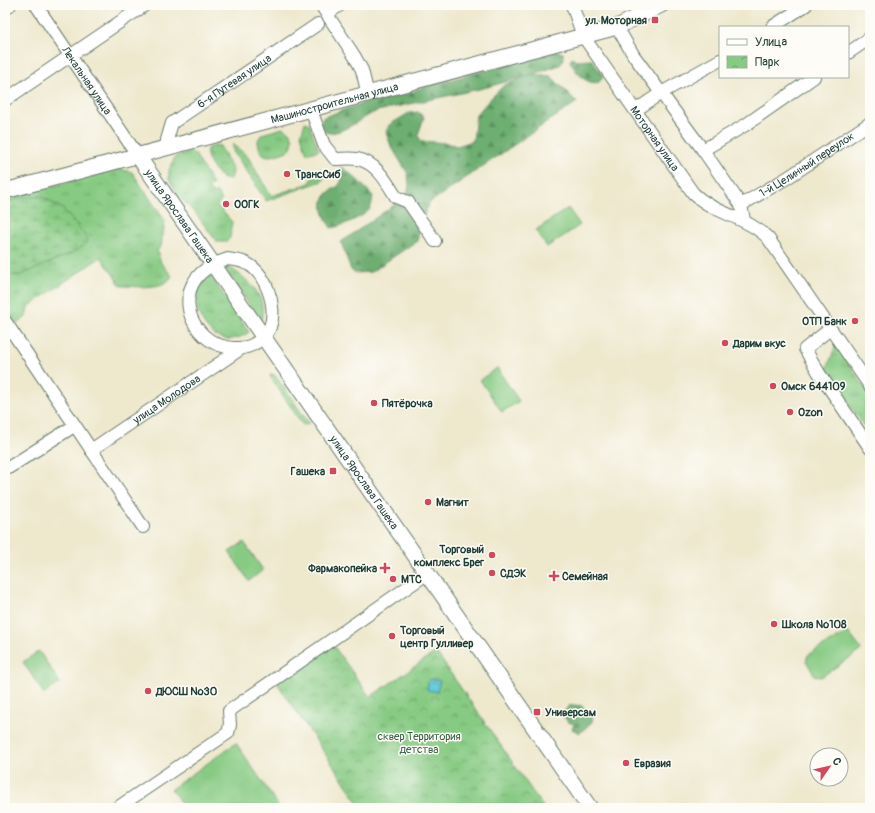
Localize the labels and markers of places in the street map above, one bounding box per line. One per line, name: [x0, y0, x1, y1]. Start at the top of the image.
place label: ул. Моторная: [585, 14, 647, 27]
marker: ул. Моторная: [650, 15, 660, 25]
place label: ТрансСиб: [294, 168, 341, 181]
marker: ТрансСиб: [282, 169, 292, 179]
place label: ООГК: [234, 198, 260, 211]
marker: ООГК: [221, 199, 231, 209]
place label: ОТП Банк: [802, 315, 847, 328]
marker: ОТП Банк: [850, 316, 860, 326]
place label: Дарим вкус: [732, 337, 786, 350]
marker: Дарим вкус: [720, 338, 730, 348]
place label: Омск 644109: [781, 380, 846, 393]
marker: Омск 644109: [768, 381, 778, 391]
place label: Пятёрочка: [382, 397, 433, 410]
marker: Пятёрочка: [369, 398, 379, 408]
place label: Ozon: [798, 406, 823, 419]
marker: Ozon: [785, 407, 795, 417]
place label: Гашека: [291, 465, 325, 478]
marker: Гашека: [328, 466, 338, 476]
place label: Магнит: [436, 496, 469, 509]
marker: Магнит: [423, 497, 433, 507]
place label: Торговый комплекс Брег: [414, 543, 484, 569]
marker: Торговый комплекс Брег: [487, 550, 497, 560]
place label: Фармакопейка: [307, 562, 377, 575]
marker: Фармакопейка: [380, 563, 390, 573]
place label: СДЭК: [500, 567, 526, 580]
marker: СДЭК: [487, 568, 497, 578]
place label: Семейная: [562, 570, 608, 583]
marker: Семейная: [549, 571, 559, 581]
place label: МТС: [401, 573, 422, 586]
marker: МТС: [388, 574, 398, 584]
place label: Школа №108: [781, 618, 847, 631]
marker: Школа №108: [769, 619, 779, 629]
place label: Торговый центр Гулливер: [399, 624, 473, 650]
marker: Торговый центр Гулливер: [387, 631, 397, 641]
place label: ДЮСШ №30: [155, 685, 218, 698]
marker: ДЮСШ №30: [143, 686, 153, 696]
place label: Универсам: [545, 706, 596, 719]
marker: Универсам: [532, 707, 542, 717]
place label: Евразия: [634, 757, 671, 770]
marker: Евразия: [621, 758, 631, 768]

